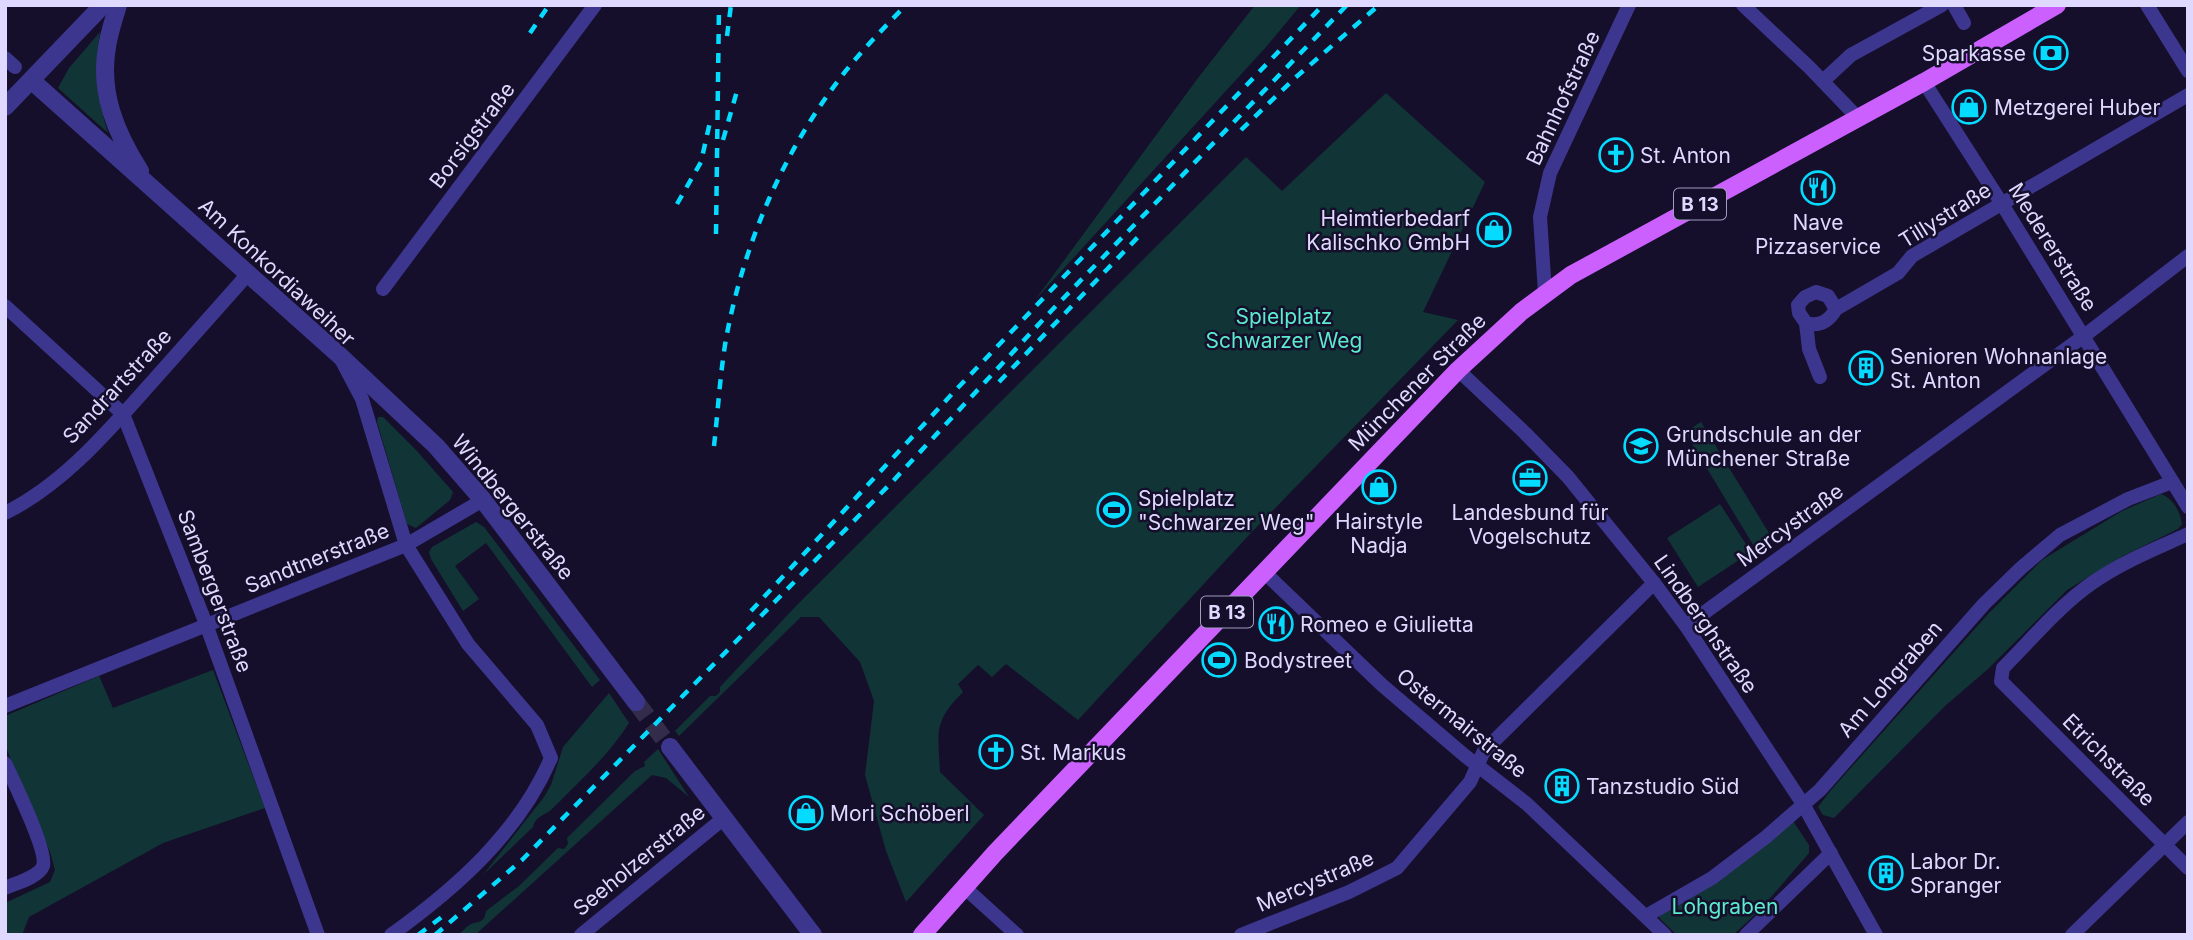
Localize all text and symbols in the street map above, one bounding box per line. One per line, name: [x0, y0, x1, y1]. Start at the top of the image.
street label: Bahnhofstraße: [1521, 27, 1605, 169]
bank icon: Sparkasse: [2032, 34, 2070, 72]
place label: Sparkasse: [1922, 41, 2026, 66]
street label: Borsigstraße: [424, 77, 520, 193]
shop icon: Metzgerei Huber: [1950, 88, 1988, 126]
place label: Metzgerei Huber: [1994, 95, 2160, 120]
church icon: St. Anton: [1597, 136, 1635, 174]
place label: St. Anton: [1640, 143, 1731, 168]
restaurant icon: Nave Pizzaservice: [1799, 169, 1837, 207]
street label: Tillystraße: [1894, 177, 1996, 253]
street label: Medererstraße: [2003, 178, 2103, 316]
road number: B 13: [1674, 188, 1726, 220]
street label: Am Konkordiaweiher: [194, 193, 360, 351]
place label: Heimtierbedarf Kalischko GmbH: [1306, 206, 1470, 255]
place label: Nave Pizzaservice: [1755, 210, 1881, 259]
shop icon: Heimtierbedarf Kalischko GmbH: [1475, 211, 1513, 249]
park label: Spielplatz Schwarzer Weg: [1206, 304, 1362, 353]
street label: Münchener Straße: [1343, 308, 1491, 456]
street label: Sandrartstraße: [57, 323, 177, 449]
place label: Senioren Wohnanlage St. Anton: [1890, 344, 2107, 393]
building icon: Senioren Wohnanlage St. Anton: [1847, 349, 1885, 387]
place label: Grundschule an der Münchener Straße: [1666, 422, 1862, 471]
school or university icon: Grundschule an der Münchener Straße: [1622, 427, 1660, 465]
street label: Windbergerstraße: [447, 429, 579, 585]
office icon: Landesbund für Vogelschutz: [1511, 459, 1549, 497]
shop icon: Hairstyle Nadja: [1360, 468, 1398, 506]
street label: Mercystraße: [1732, 478, 1848, 572]
place label: Spielplatz "Schwarzer Weg": [1138, 486, 1314, 535]
sports icon: Spielplatz "Schwarzer Weg": [1095, 491, 1133, 529]
place label: Landesbund für Vogelschutz: [1452, 500, 1608, 549]
street label: Sambergerstraße: [172, 506, 258, 676]
place label: Hairstyle Nadja: [1335, 509, 1423, 558]
street label: Sandtnerstraße: [241, 518, 393, 598]
street label: Lindberghstraße: [1649, 550, 1763, 698]
road number: B 13: [1201, 596, 1253, 628]
restaurant icon: Romeo e Giulietta: [1257, 605, 1295, 643]
place label: Romeo e Giulietta: [1300, 612, 1474, 637]
street label: Am Lohgraben: [1833, 616, 1947, 742]
sports icon: Bodystreet: [1200, 641, 1238, 679]
place label: Bodystreet: [1244, 648, 1352, 673]
street label: Ostermairstraße: [1392, 663, 1532, 783]
street label: Etrichstraße: [2058, 709, 2160, 811]
church icon: St. Markus: [977, 733, 1015, 771]
place label: St. Markus: [1020, 740, 1126, 765]
building icon: Tanzstudio Süd: [1543, 767, 1581, 805]
place label: Tanzstudio Süd: [1586, 774, 1739, 799]
shop icon: Mori Schöberl: [787, 794, 825, 832]
street label: Seeholzerstraße: [568, 799, 710, 921]
place label: Mori Schöberl: [830, 801, 970, 826]
street label: Mercystraße: [1253, 845, 1377, 917]
place label: Labor Dr. Spranger: [1910, 849, 2002, 898]
building icon: Labor Dr. Spranger: [1867, 854, 1905, 892]
park label: Lohgraben: [1672, 894, 1778, 919]

